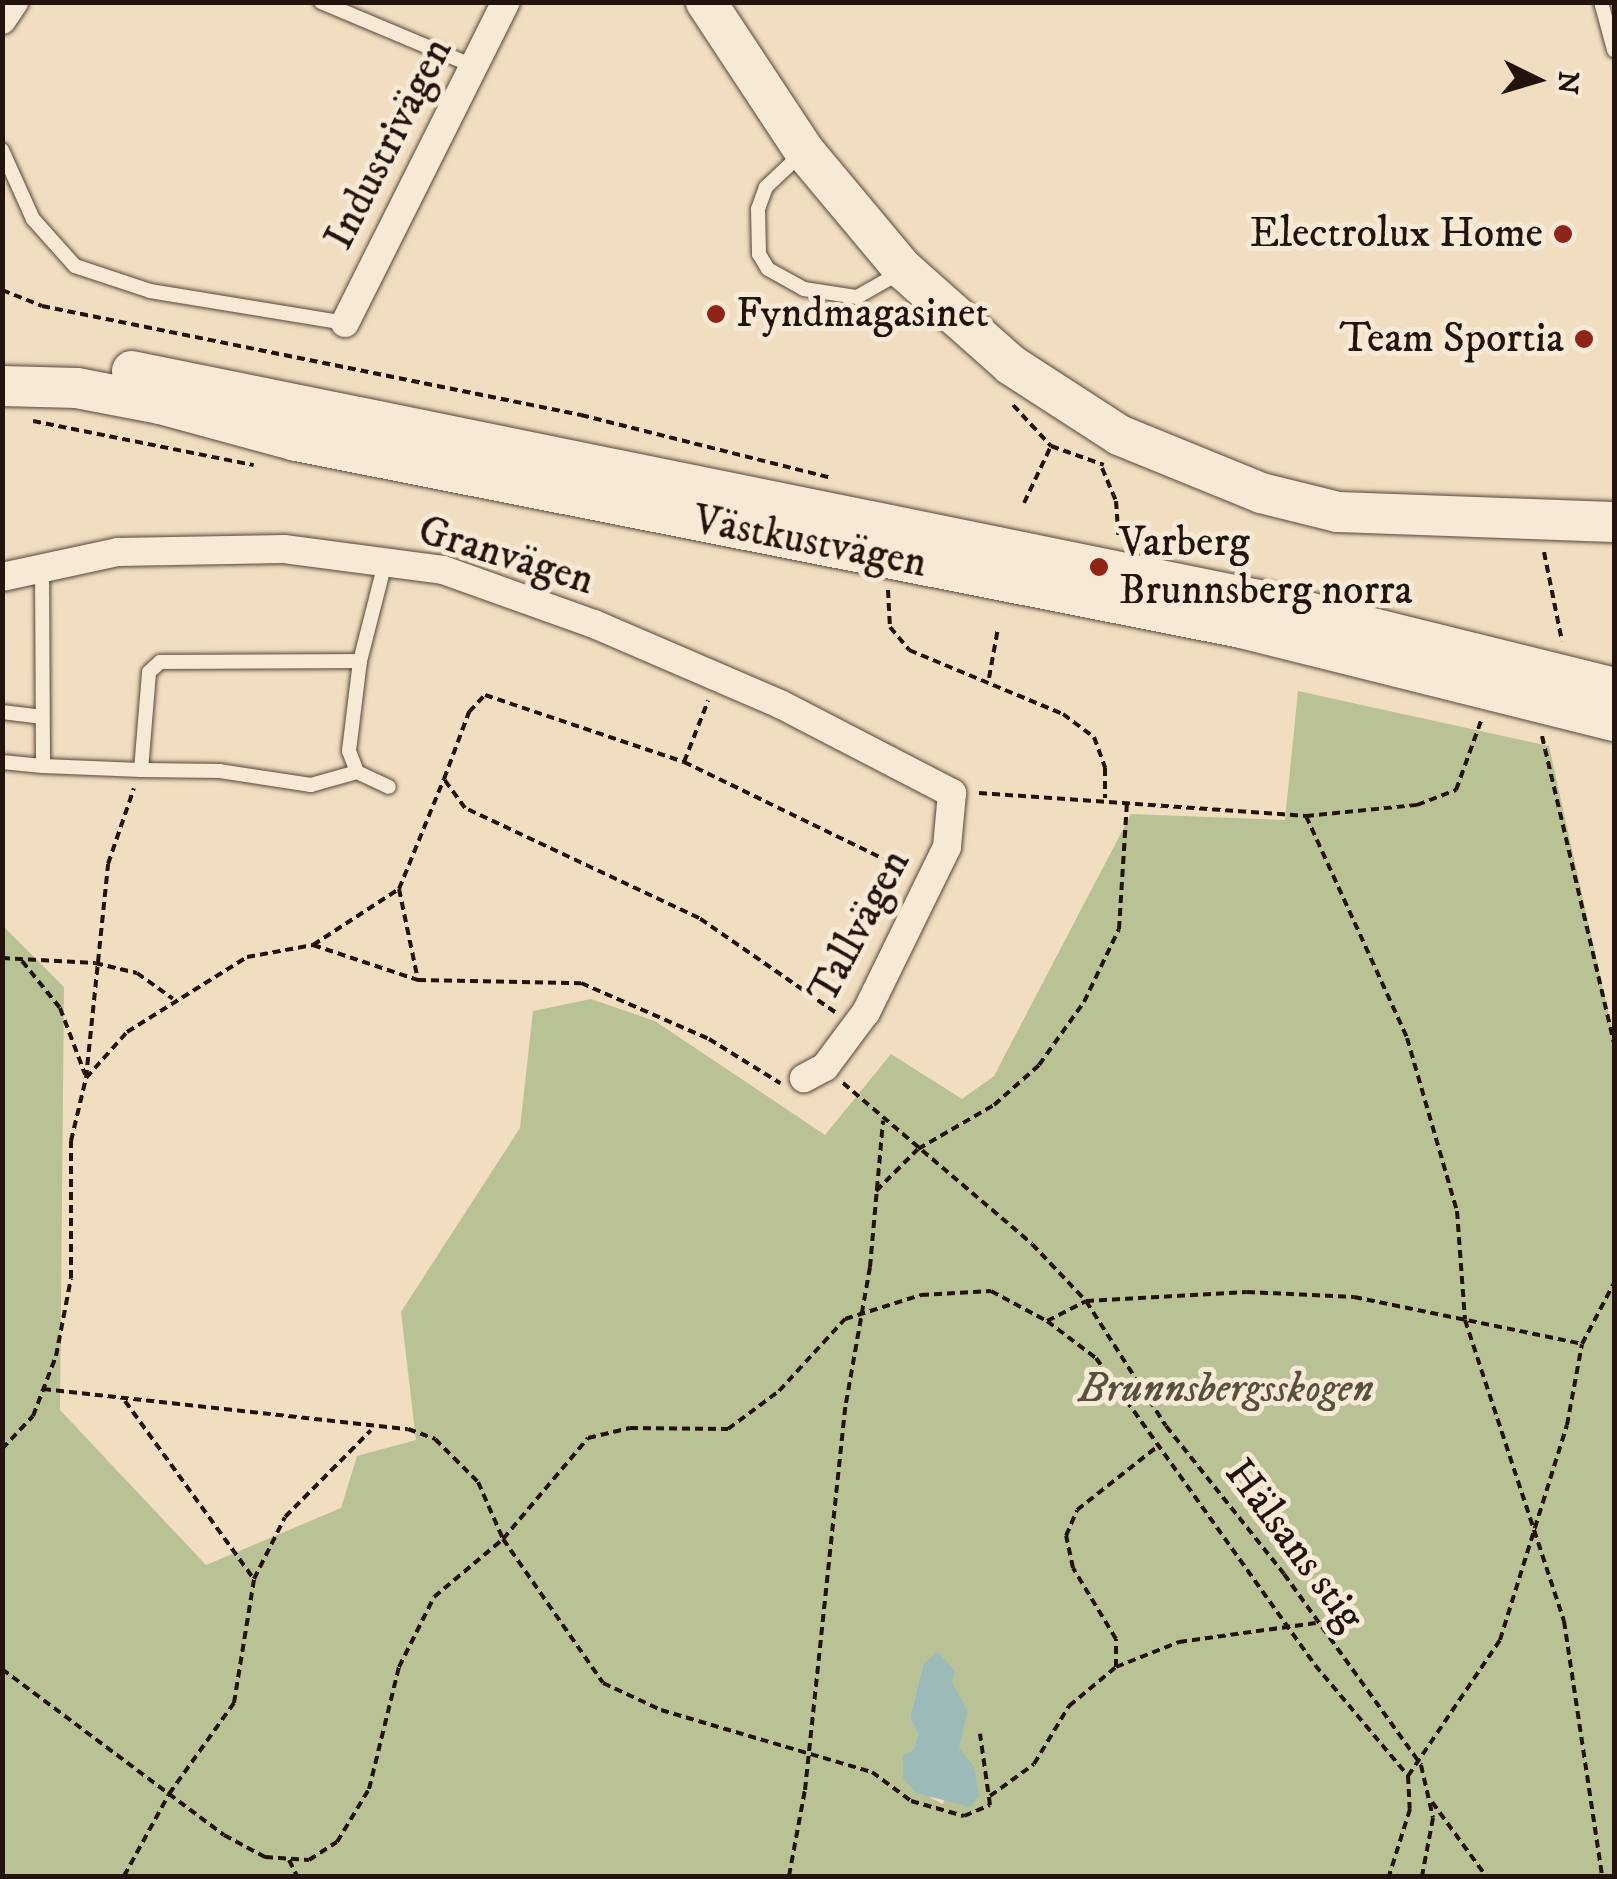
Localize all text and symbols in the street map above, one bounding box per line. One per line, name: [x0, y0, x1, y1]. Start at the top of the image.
street label: Industrivägen: [314, 30, 464, 258]
north arrow: [1487, 30, 1587, 130]
text: N: [1549, 70, 1586, 96]
place label: Electrolux Home: [1250, 209, 1543, 259]
marker: Electrolux Home: [1552, 223, 1574, 245]
place label: Fyndmagasinet: [736, 289, 989, 339]
marker: Fyndmagasinet: [705, 303, 727, 325]
place label: Team Sportia: [1340, 314, 1564, 364]
marker: Team Sportia: [1573, 328, 1595, 350]
street label: Västkustvägen: [689, 495, 931, 589]
street label: Granvägen: [412, 505, 600, 607]
place label: Varberg Brunnsberg norra: [1119, 518, 1412, 616]
marker: Varberg Brunnsberg norra: [1088, 556, 1110, 578]
street label: Tallvägen: [799, 841, 921, 1013]
park label: Brunnsbergsskogen: [1079, 1364, 1373, 1414]
street label: Hälsans stig: [1213, 1449, 1375, 1641]

